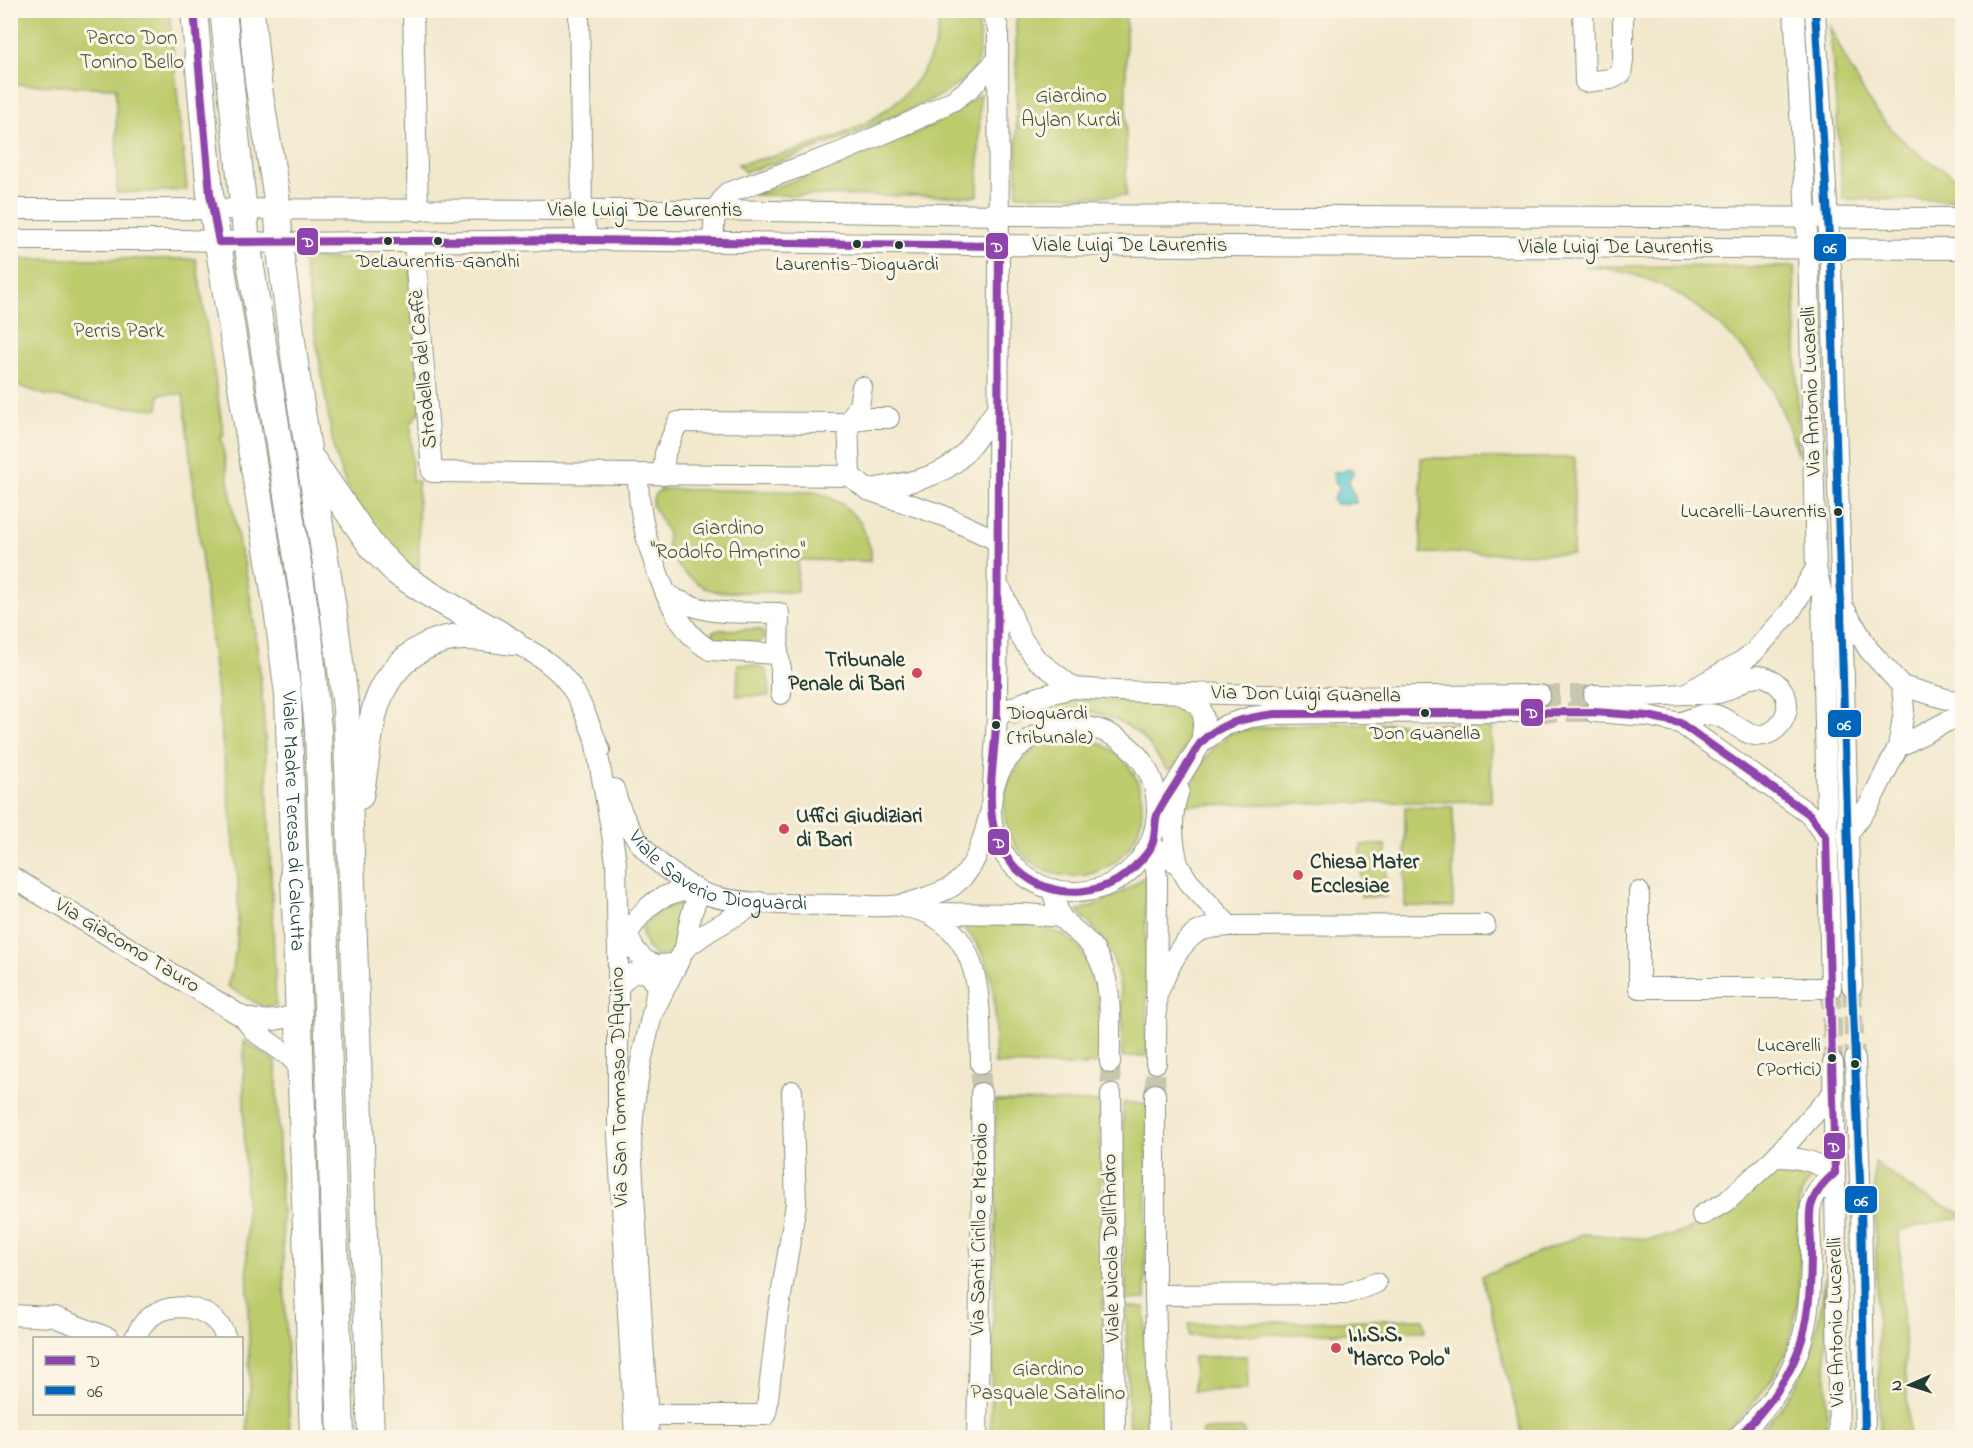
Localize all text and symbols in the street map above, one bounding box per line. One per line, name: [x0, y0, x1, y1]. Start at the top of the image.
park label: Parco Don Tonino Bello: [80, 24, 184, 78]
park label: Giardino Aylan Kurdi: [1021, 82, 1121, 138]
street label: Viale Luigi De Laurentis: [546, 196, 743, 228]
line badge: D: [296, 227, 319, 256]
text: D: [301, 231, 314, 255]
street label: Viale Luigi De Laurentis: [1031, 231, 1228, 263]
line badge: D: [985, 232, 1009, 260]
street label: Viale Luigi De Laurentis: [1517, 233, 1714, 265]
line badge: 06: [1813, 233, 1847, 262]
unlabelled marker: [382, 235, 394, 247]
marker: DeLaurentis-Gandhi: [432, 235, 444, 247]
text: D: [990, 236, 1003, 260]
text: 06: [1822, 237, 1838, 261]
marker: Laurentis-Dioguardi: [851, 238, 863, 250]
unlabelled marker: [893, 239, 905, 251]
place label: DeLaurentis-Gandhi: [355, 248, 520, 277]
place label: Laurentis-Dioguardi: [775, 251, 939, 281]
street label: Stradella del Caffè: [402, 288, 446, 450]
street label: Via Antonio Lucarelli: [1794, 306, 1830, 477]
park label: Perris Park: [74, 317, 165, 347]
place label: Lucarelli-Laurentis: [1680, 498, 1827, 527]
marker: Lucarelli-Laurentis: [1832, 506, 1844, 518]
park label: Giardino "Rodolfo Amprino": [651, 514, 806, 568]
place label: Tribunale Penale di Bari: [788, 646, 906, 700]
marker: Tribunale Penale di Bari: [910, 666, 924, 680]
street label: Via Don Luigi Guanella: [1210, 678, 1401, 714]
street label: Viale Madre Teresa di Calcutta: [273, 690, 312, 952]
line badge: D: [1520, 698, 1544, 727]
place label: Dioguardi (tribunale): [1006, 700, 1093, 753]
text: D: [1525, 702, 1538, 726]
marker: Don Guanella: [1419, 707, 1431, 719]
line badge: 06: [1827, 709, 1862, 738]
text: 06: [1836, 714, 1852, 738]
marker: Dioguardi (tribunale): [990, 719, 1002, 731]
place label: Don Guanella: [1369, 720, 1481, 749]
place label: Uffici Giudiziari di Bari: [796, 802, 923, 856]
marker: Uffici Giudiziari di Bari: [777, 822, 791, 836]
street label: Viale Saverio Dioguardi: [620, 823, 807, 920]
line badge: D: [987, 828, 1010, 856]
text: D: [992, 832, 1005, 856]
place label: Chiesa Mater Ecclesiae: [1310, 848, 1420, 902]
marker: Chiesa Mater Ecclesiae: [1291, 868, 1305, 882]
street label: Via Giacomo Tauro: [48, 890, 206, 1001]
street label: Via San Tommaso D'Aquino: [603, 966, 637, 1209]
place label: Lucarelli (Portici): [1757, 1032, 1821, 1085]
marker: Lucarelli (Portici): [1826, 1052, 1838, 1064]
unlabelled marker: [1849, 1058, 1861, 1070]
street label: Via Santi Cirillo e Metodio: [963, 1122, 997, 1337]
line badge: D: [1823, 1132, 1846, 1160]
text: D: [1827, 1136, 1840, 1160]
street label: Viale Nicola Dell'Andro: [1095, 1153, 1129, 1343]
line badge: 06: [1844, 1185, 1878, 1214]
text: 06: [1853, 1190, 1869, 1214]
street label: Via Antonio Lucarelli: [1821, 1237, 1853, 1408]
place label: I.I.S.S. "Marco Polo": [1347, 1321, 1450, 1375]
legend: [33, 1337, 243, 1415]
marker: I.I.S.S. "Marco Polo": [1329, 1341, 1343, 1355]
text: D: [86, 1350, 100, 1376]
park label: Giardino Pasquale Satalino: [971, 1355, 1126, 1409]
north arrow: [1880, 1355, 1940, 1415]
text: N: [1885, 1379, 1909, 1392]
text: 06: [87, 1380, 103, 1406]

